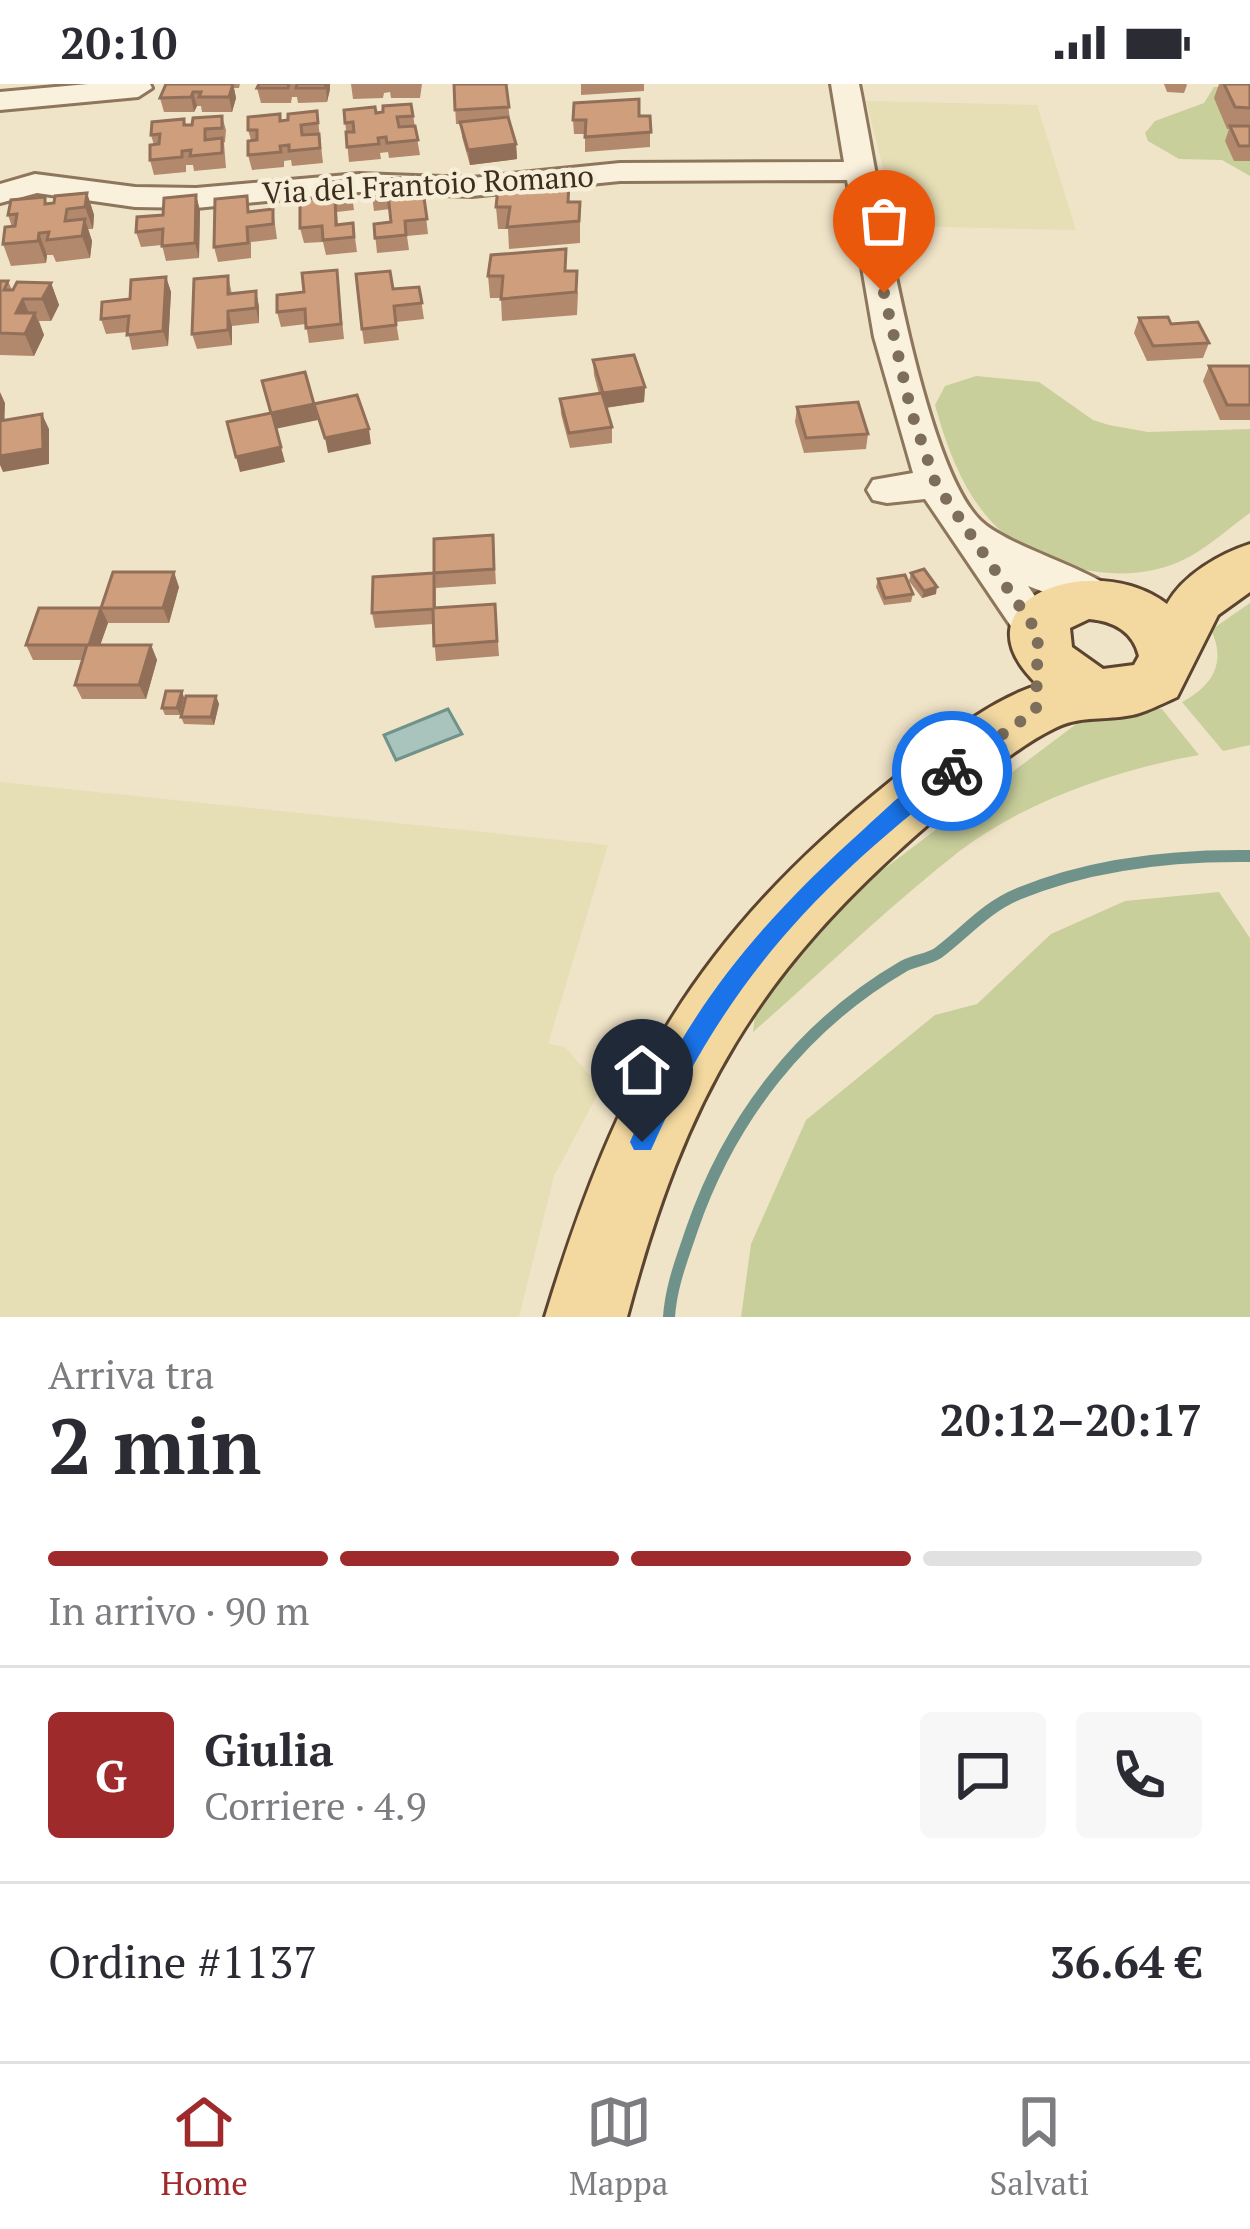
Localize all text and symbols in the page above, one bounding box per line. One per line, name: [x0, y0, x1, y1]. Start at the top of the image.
text: 20:10: [60, 12, 177, 72]
street label: Via del Frantoio Romano: [261, 155, 595, 213]
pin: [833, 170, 935, 293]
icon: bag: [851, 188, 917, 254]
courier: [892, 711, 1012, 831]
icon: bike: [919, 738, 985, 804]
pin: [591, 1019, 693, 1142]
icon: home: [609, 1037, 675, 1103]
text: Arriva tra: [48, 1348, 214, 1400]
text: 20:12–20:17: [940, 1389, 1202, 1449]
text: 2 min: [48, 1393, 261, 1496]
text: In arrivo · 90 m: [48, 1584, 309, 1636]
button: chat: [920, 1712, 1046, 1838]
button: phone: [1076, 1712, 1202, 1838]
text: Giulia: [204, 1719, 334, 1779]
text: G: [95, 1745, 127, 1805]
text: Corriere · 4.9: [204, 1779, 426, 1831]
text: Ordine #1137: [48, 1931, 317, 1991]
text: 36.64 €: [1049, 1931, 1202, 1991]
tab: Home: [161, 2089, 248, 2204]
tab: Mappa: [569, 2089, 668, 2204]
tab: Salvati: [990, 2089, 1089, 2204]

